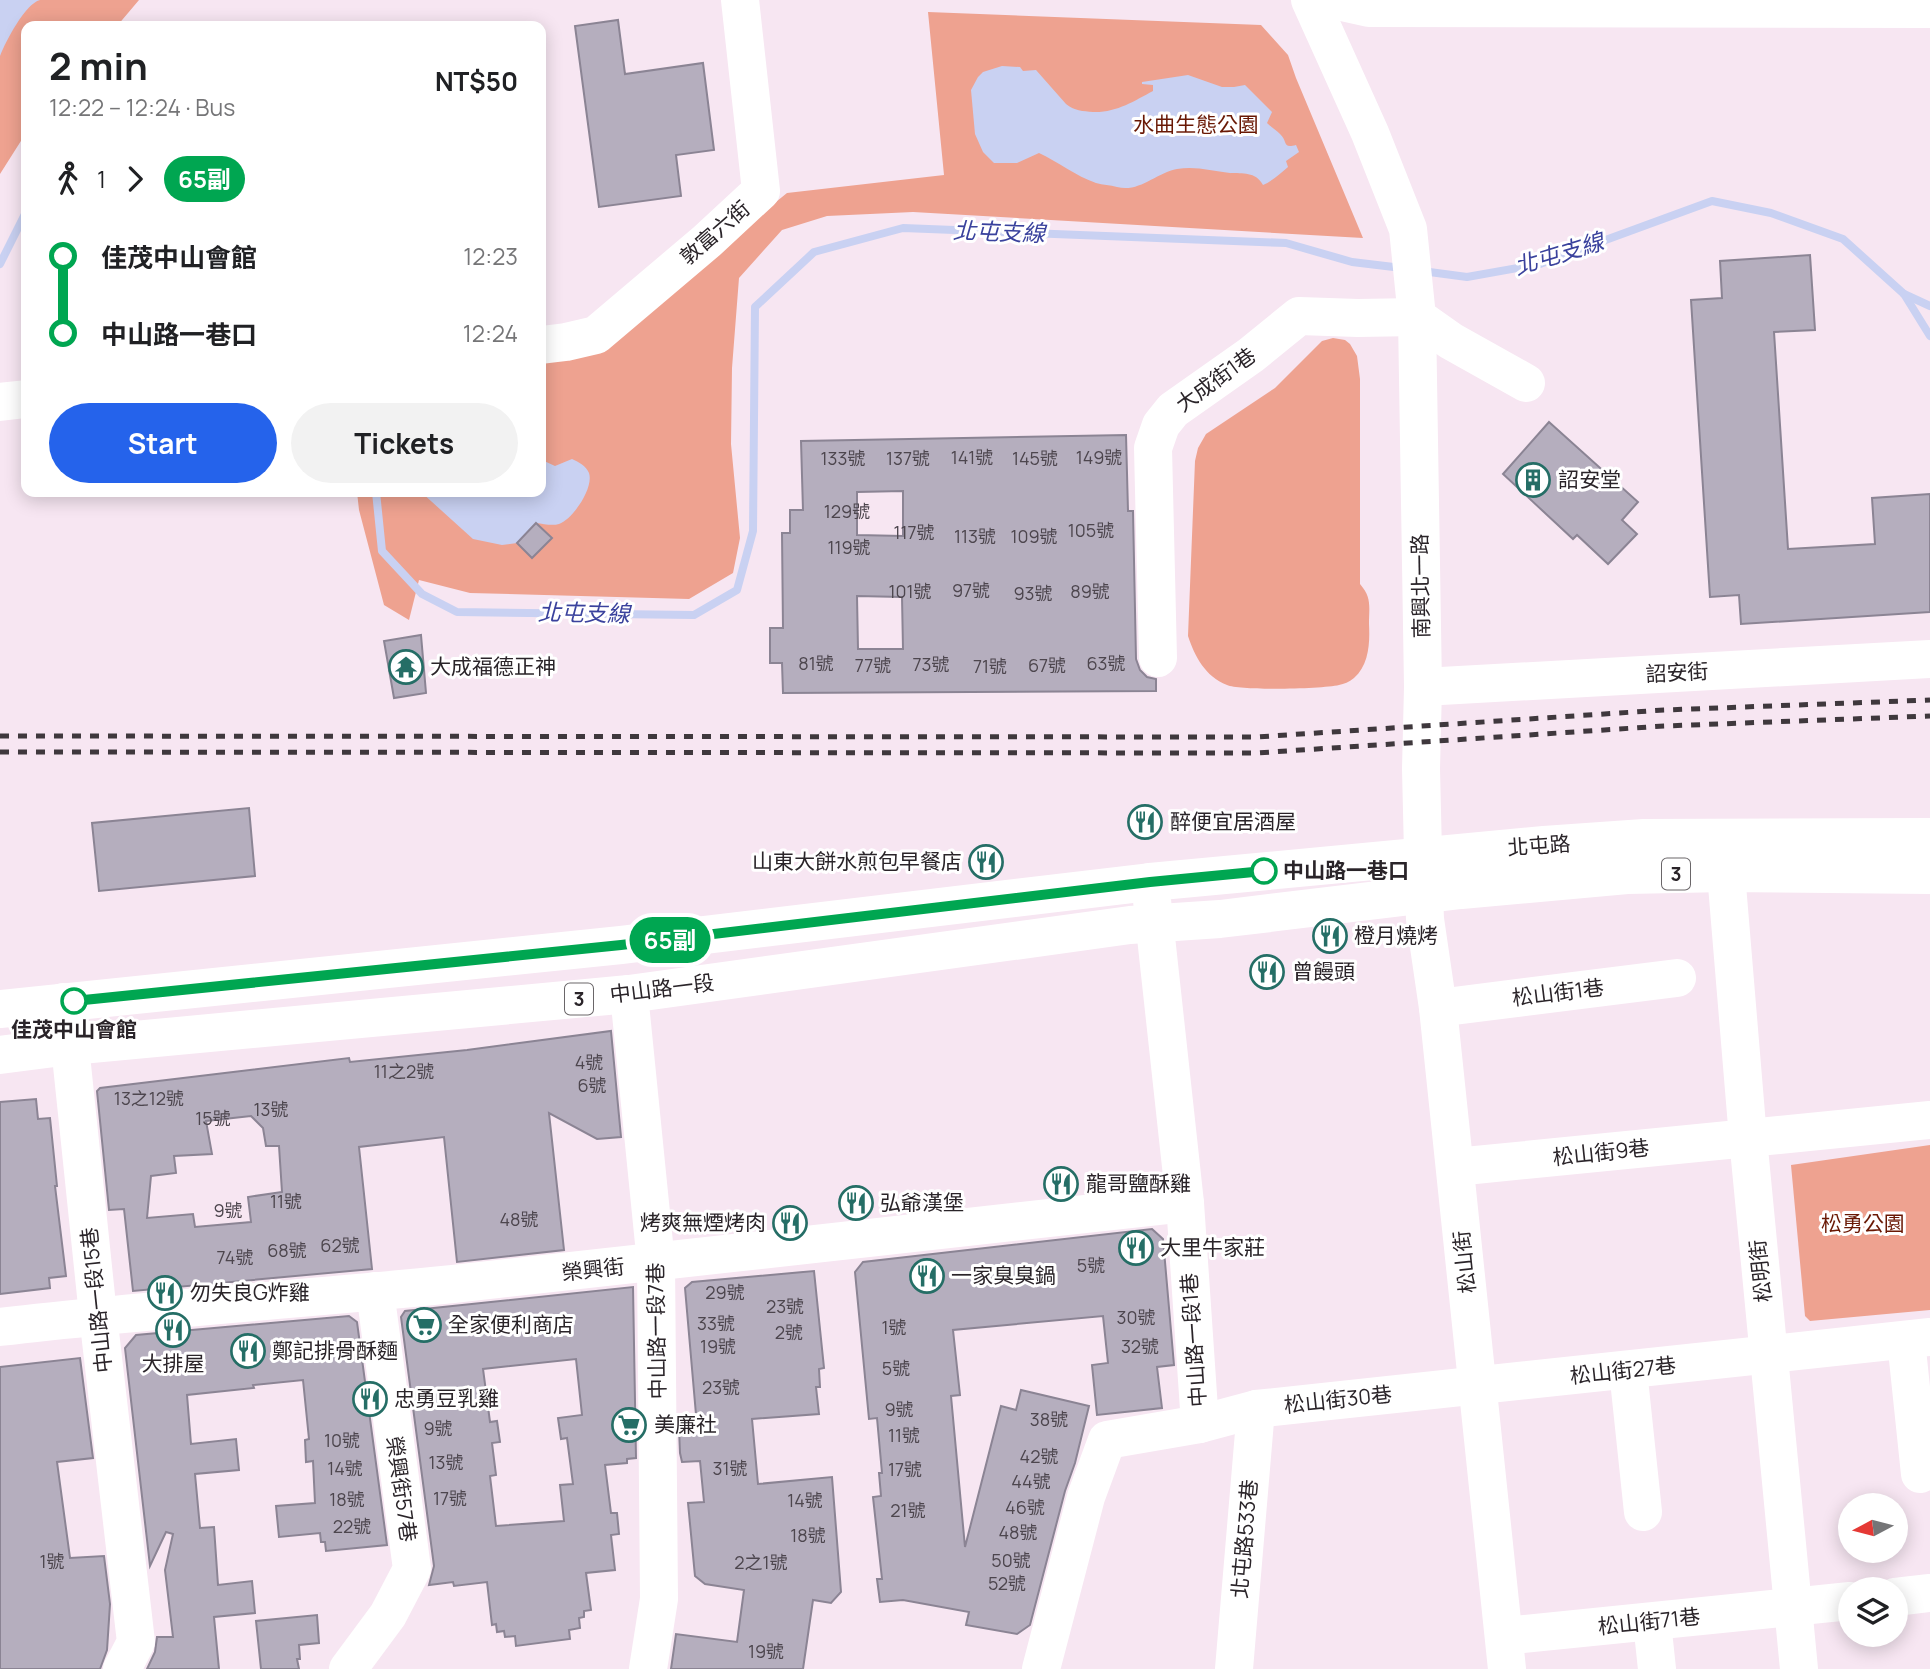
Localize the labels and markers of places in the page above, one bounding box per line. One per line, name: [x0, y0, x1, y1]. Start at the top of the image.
building icon: 詔安堂: [1514, 461, 1552, 499]
place label: 詔安堂: [1558, 465, 1621, 493]
temple icon: 大成福德正神: [387, 648, 425, 686]
place label: 大成福德正神: [430, 652, 556, 680]
restaurant icon: 醉便宜居酒屋: [1126, 803, 1164, 841]
place label: 醉便宜居酒屋: [1170, 807, 1296, 835]
restaurant icon: 山東大餅水煎包早餐店: [967, 843, 1005, 881]
place label: 山東大餅水煎包早餐店: [752, 847, 962, 875]
place label: 中山路一巷口: [1283, 856, 1409, 884]
marker: 中山路一巷口: [1251, 858, 1277, 884]
restaurant icon: 橙月燒烤: [1311, 917, 1349, 955]
place label: 橙月燒烤: [1354, 921, 1438, 949]
restaurant icon: 曾饅頭: [1248, 953, 1286, 991]
place label: 曾饅頭: [1292, 957, 1355, 985]
marker: 佳茂中山會館: [61, 988, 87, 1014]
place label: 佳茂中山會館: [11, 1015, 137, 1043]
restaurant icon: 龍哥鹽酥雞: [1042, 1165, 1080, 1203]
place label: 龍哥鹽酥雞: [1086, 1169, 1191, 1197]
restaurant icon: 弘爺漢堡: [837, 1184, 875, 1222]
place label: 弘爺漢堡: [880, 1188, 964, 1216]
restaurant icon: 烤爽無煙烤肉: [771, 1204, 809, 1242]
place label: 烤爽無煙烤肉: [640, 1208, 766, 1236]
restaurant icon: 大里牛家莊: [1117, 1229, 1155, 1267]
place label: 大里牛家莊: [1160, 1233, 1265, 1261]
restaurant icon: 一家臭臭鍋: [908, 1257, 946, 1295]
place label: 一家臭臭鍋: [951, 1261, 1056, 1289]
restaurant icon: 勿失良G炸雞: [146, 1274, 184, 1312]
place label: 勿失良G炸雞: [190, 1278, 310, 1306]
supermarket icon: 全家便利商店: [405, 1306, 443, 1344]
place label: 全家便利商店: [448, 1310, 574, 1338]
restaurant icon: 大排屋: [154, 1311, 192, 1349]
restaurant icon: 鄭記排骨酥麵: [229, 1332, 267, 1370]
place label: 鄭記排骨酥麵: [272, 1336, 398, 1364]
place label: 大排屋: [142, 1349, 205, 1377]
restaurant icon: 忠勇豆乳雞: [351, 1380, 389, 1418]
place label: 忠勇豆乳雞: [394, 1384, 499, 1412]
supermarket icon: 美廉社: [610, 1406, 648, 1444]
place label: 美廉社: [654, 1410, 717, 1438]

